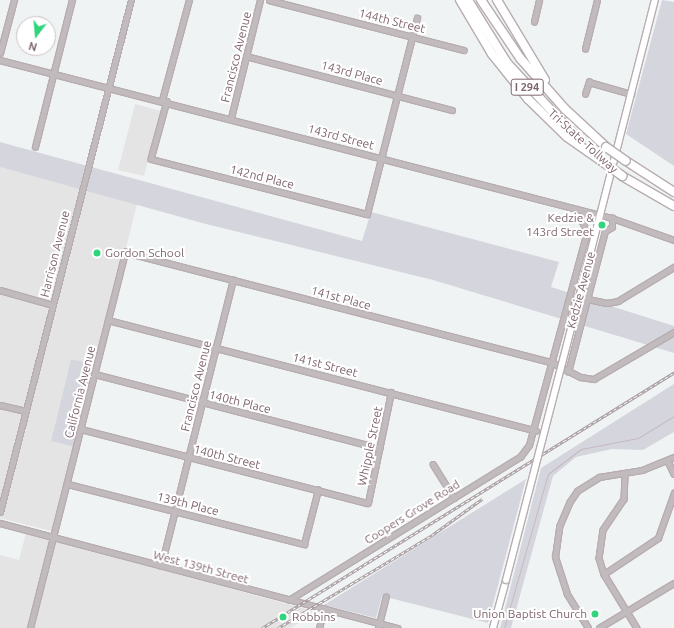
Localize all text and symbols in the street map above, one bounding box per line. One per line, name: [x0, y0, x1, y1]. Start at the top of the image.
street label: 144th Street: [357, 6, 427, 36]
street label: Francisco Avenue: [218, 10, 254, 104]
north arrow: [16, 16, 56, 56]
text: N: [27, 40, 39, 53]
street label: 143rd Place: [320, 58, 384, 88]
road number: I 294: [510, 78, 544, 96]
street label: Tri-State Tollway: [545, 106, 621, 176]
street label: 143rd Street: [306, 121, 376, 153]
street label: 142nd Place: [228, 162, 296, 192]
street label: Harrison Avenue: [37, 209, 73, 299]
place label: Kedzie & 143rd Street: [526, 211, 594, 239]
marker: Kedzie & 143rd Street: [597, 220, 607, 230]
place label: Gordon School: [105, 246, 184, 260]
marker: Gordon School: [92, 248, 102, 258]
street label: Kedzie Avenue: [564, 250, 598, 330]
street label: 141st Place: [309, 283, 373, 313]
street label: Francisco Avenue: [178, 339, 214, 433]
street label: California Avenue: [62, 344, 98, 440]
street label: 141st Street: [291, 350, 359, 380]
street label: 140th Place: [208, 387, 272, 417]
street label: Whipple Street: [355, 405, 385, 487]
street label: 140th Street: [192, 442, 262, 472]
street label: Coopers Grove Road: [362, 477, 462, 547]
street label: 139th Place: [156, 489, 220, 519]
street label: West 139th Street: [152, 547, 250, 587]
place label: Union Baptist Church: [473, 607, 587, 621]
marker: Union Baptist Church: [590, 609, 600, 619]
place label: Robbins: [292, 610, 335, 624]
marker: Robbins: [277, 611, 289, 623]

